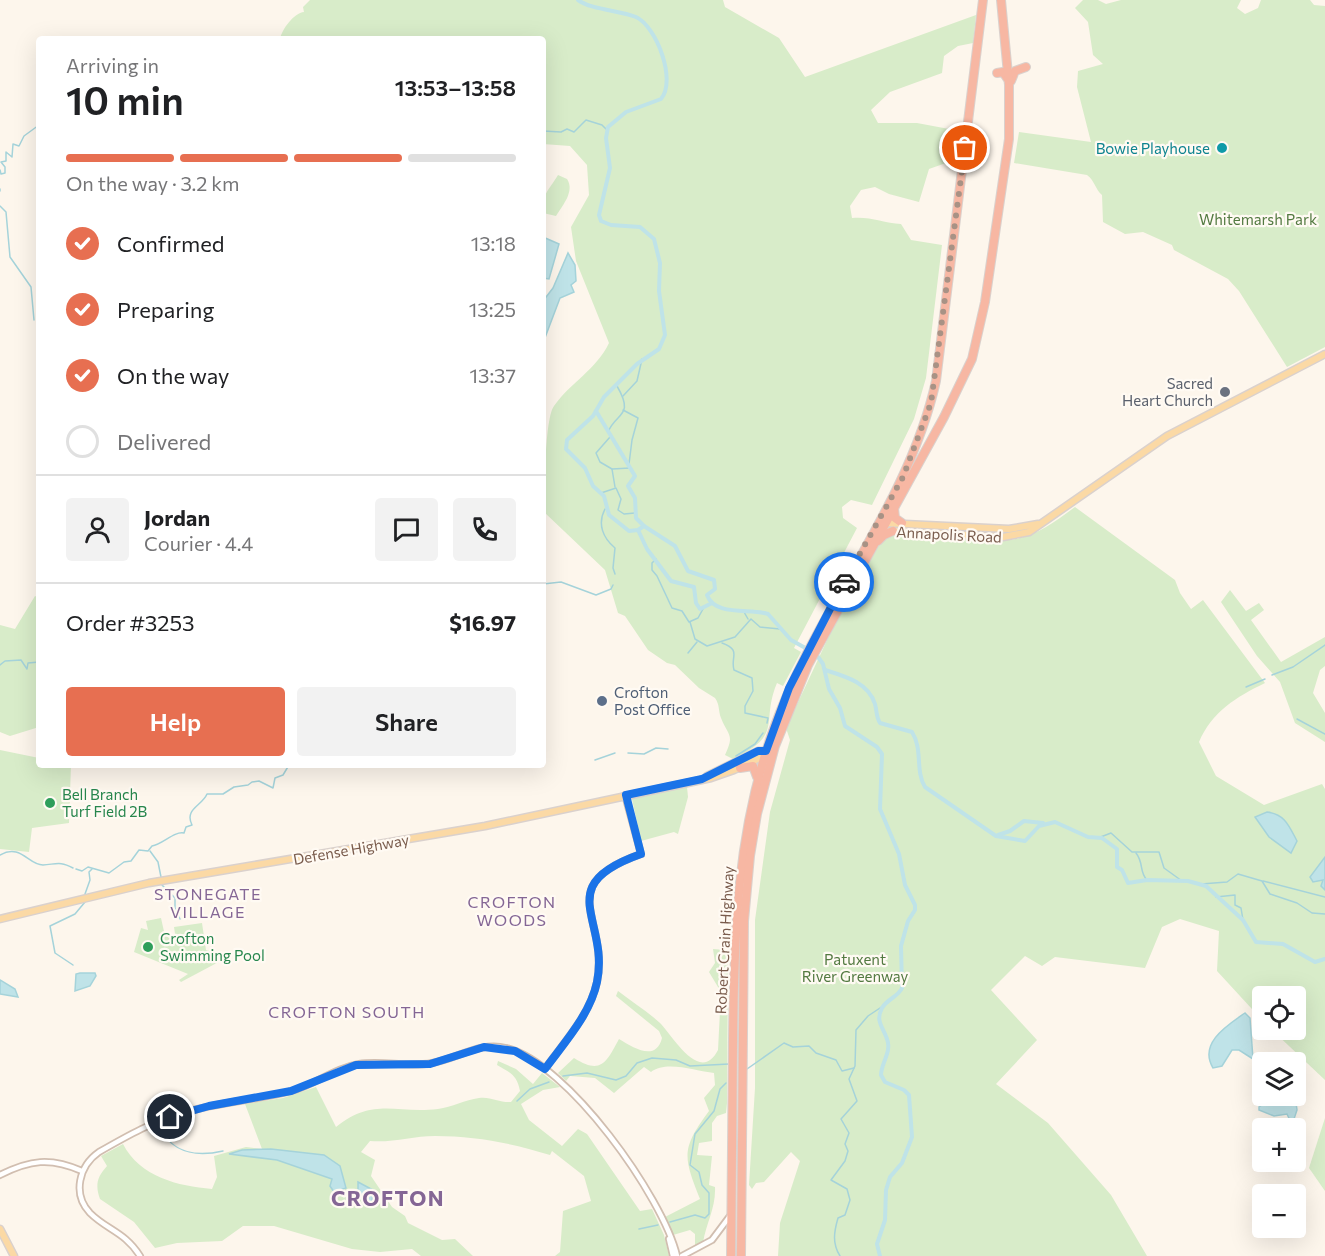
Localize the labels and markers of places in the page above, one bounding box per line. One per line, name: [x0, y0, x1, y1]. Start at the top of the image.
pin: [939, 122, 990, 173]
place label: Bowie Playhouse: [1096, 139, 1210, 157]
marker: Bowie Playhouse: [1215, 141, 1229, 155]
place label: Sacred Heart Church: [1122, 374, 1213, 409]
marker: Sacred Heart Church: [1218, 385, 1232, 399]
place label: Crofton Post Office: [614, 683, 691, 718]
marker: Crofton Post Office: [595, 694, 609, 708]
place label: Bell Branch Turf Field 2B: [62, 785, 148, 820]
marker: Bell Branch Turf Field 2B: [43, 796, 57, 810]
place label: Crofton Swimming Pool: [160, 929, 265, 964]
marker: Crofton Swimming Pool: [141, 940, 155, 954]
pin: [144, 1091, 195, 1142]

